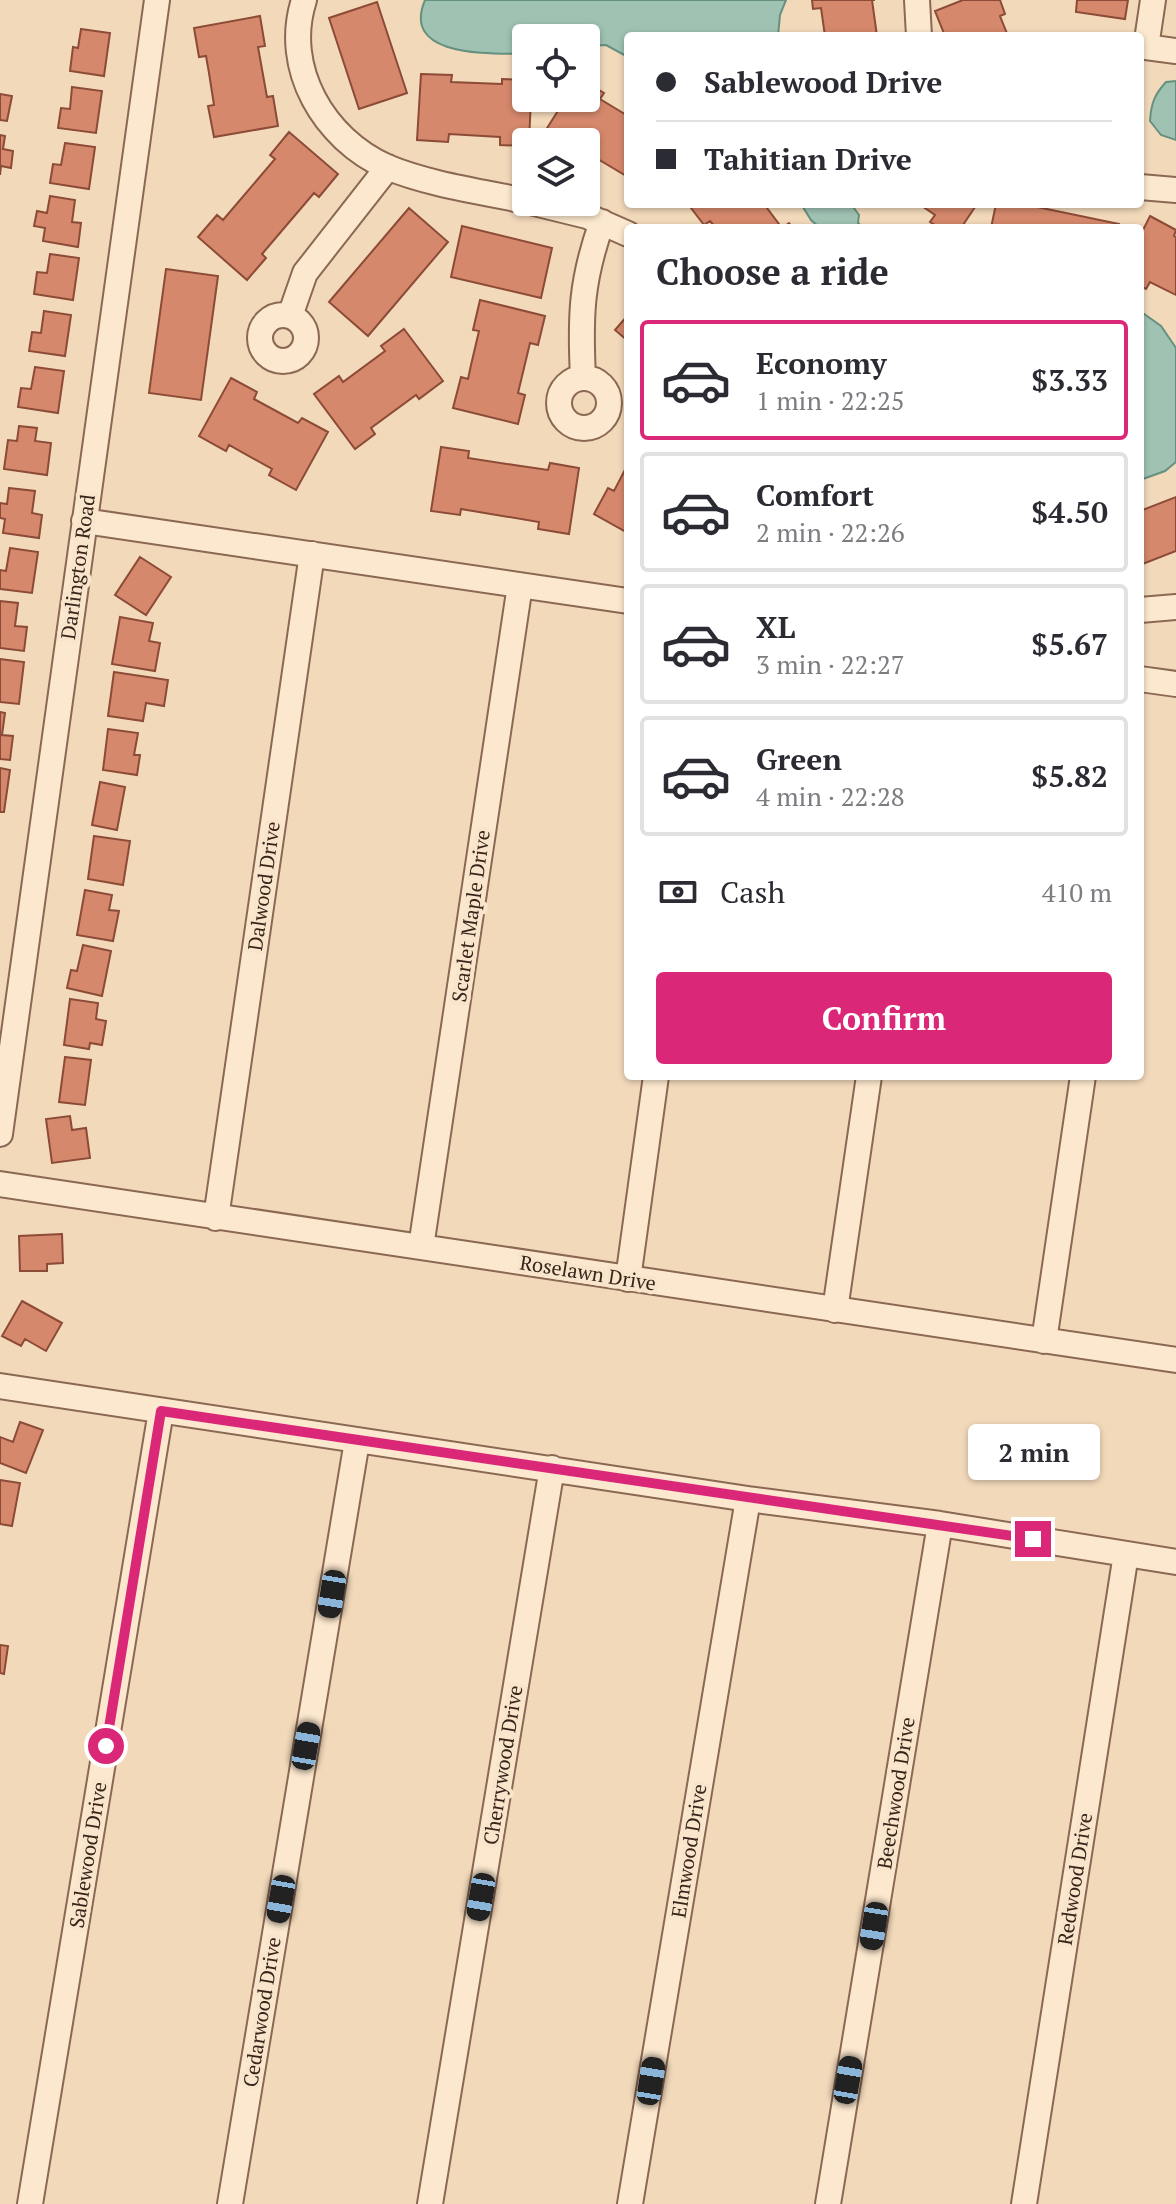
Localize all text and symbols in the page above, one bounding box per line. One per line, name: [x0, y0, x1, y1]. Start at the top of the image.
map controls: [512, 24, 600, 216]
button: locate: [512, 24, 600, 112]
text: Sablewood Drive: [704, 62, 942, 102]
button: layers: [512, 128, 600, 216]
text: Tahitian Drive: [704, 139, 912, 179]
text: Choose a ride: [656, 248, 889, 295]
text: Economy: [756, 343, 887, 383]
icon: car: [660, 344, 732, 416]
text: $3.33: [1031, 360, 1108, 400]
text: 1 min · 22:25: [756, 383, 905, 417]
text: Comfort: [756, 475, 874, 515]
icon: car: [660, 476, 732, 548]
text: $4.50: [1031, 492, 1108, 532]
street label: Darlington Road: [54, 493, 101, 641]
text: 2 min · 22:26: [756, 515, 905, 549]
text: XL: [756, 607, 795, 647]
icon: car: [660, 608, 732, 680]
text: $5.67: [1031, 624, 1108, 664]
text: 3 min · 22:27: [756, 647, 905, 681]
text: Green: [756, 739, 842, 779]
icon: car: [660, 740, 732, 812]
text: $5.82: [1031, 756, 1108, 796]
text: 4 min · 22:28: [756, 779, 905, 813]
street label: Dalwood Drive: [241, 819, 286, 952]
street label: Scarlet Maple Drive: [445, 828, 496, 1004]
icon: cash: [656, 870, 700, 914]
text: Cash: [720, 872, 785, 912]
text: 410 m: [1042, 875, 1112, 909]
button: Confirm: [656, 972, 1112, 1064]
street label: Roselawn Drive: [518, 1248, 658, 1297]
callout: 2 min: [967, 1423, 1099, 1479]
text: 2 min: [998, 1435, 1070, 1469]
route end: [1015, 1521, 1051, 1557]
car: [316, 1568, 348, 1620]
street label: Cherrywood Drive: [477, 1683, 528, 1847]
street label: Beechwood Drive: [870, 1715, 921, 1871]
car: [290, 1720, 322, 1772]
route start: [88, 1728, 124, 1764]
street label: Sablewood Drive: [63, 1780, 112, 1930]
street label: Elmwood Drive: [665, 1782, 712, 1920]
street label: Redwood Drive: [1051, 1811, 1098, 1947]
car: [465, 1871, 497, 1923]
car: [265, 1873, 297, 1925]
car: [858, 1900, 890, 1952]
street label: Cedarwood Drive: [236, 1935, 287, 2089]
car: [832, 2054, 864, 2106]
car: [635, 2055, 667, 2107]

